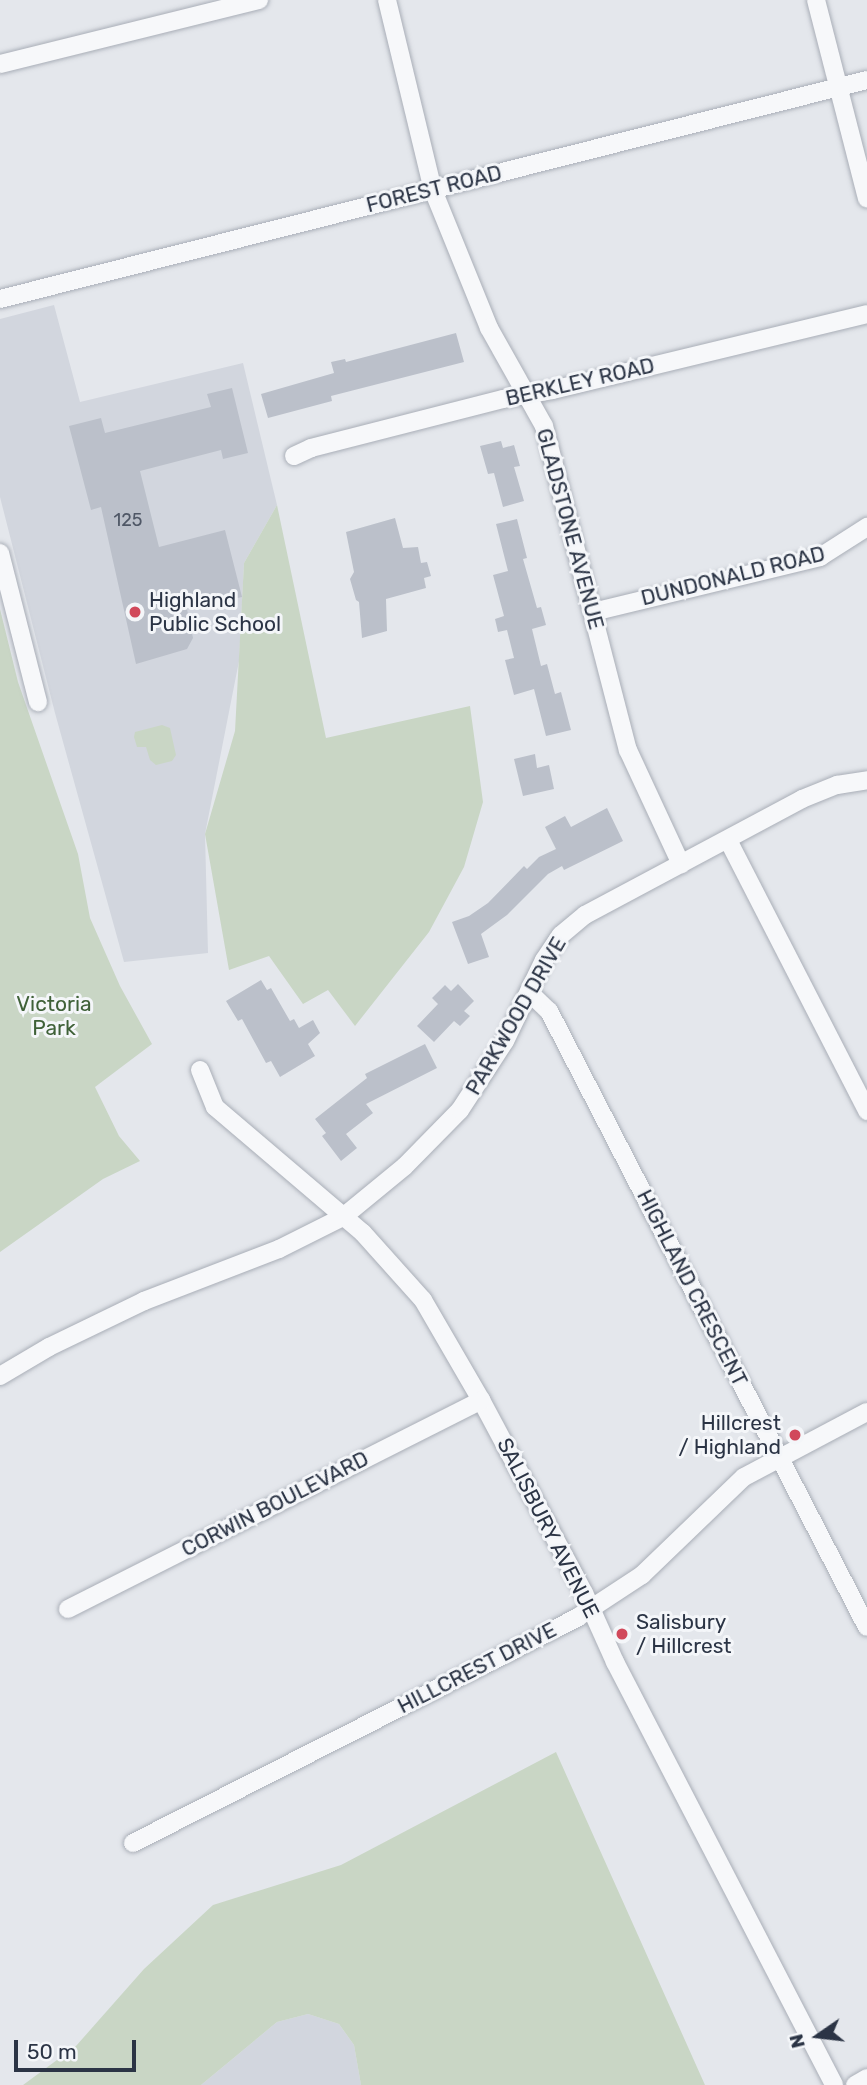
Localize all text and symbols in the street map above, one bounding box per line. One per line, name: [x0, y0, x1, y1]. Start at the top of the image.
street label: FOREST ROAD: [363, 160, 505, 218]
street label: BERKLEY ROAD: [503, 353, 657, 411]
street label: GLADSTONE AVENUE: [531, 425, 609, 633]
house number: 125: [114, 509, 142, 531]
street label: DUNDONALD ROAD: [638, 541, 828, 611]
place label: Highland Public School: [149, 587, 281, 637]
marker: Highland Public School: [127, 604, 143, 620]
street label: PARKWOOD DRIVE: [461, 933, 571, 1099]
park label: Victoria Park: [16, 991, 92, 1041]
street label: HIGHLAND CRESCENT: [631, 1186, 753, 1390]
place label: Hillcrest / Highland: [678, 1410, 781, 1460]
marker: Hillcrest / Highland: [787, 1427, 803, 1443]
street label: SALISBURY AVENUE: [491, 1433, 605, 1623]
street label: CORWIN BOULEVARD: [177, 1446, 373, 1562]
place label: Salisbury / Hillcrest: [636, 1609, 732, 1659]
street label: HILLCREST DRIVE: [393, 1617, 561, 1719]
marker: Salisbury / Hillcrest: [614, 1626, 630, 1642]
north arrow: [783, 2001, 853, 2071]
scale bar: [18, 2025, 140, 2070]
text: N: [784, 2032, 810, 2051]
text: 50 m: [27, 2039, 77, 2064]

